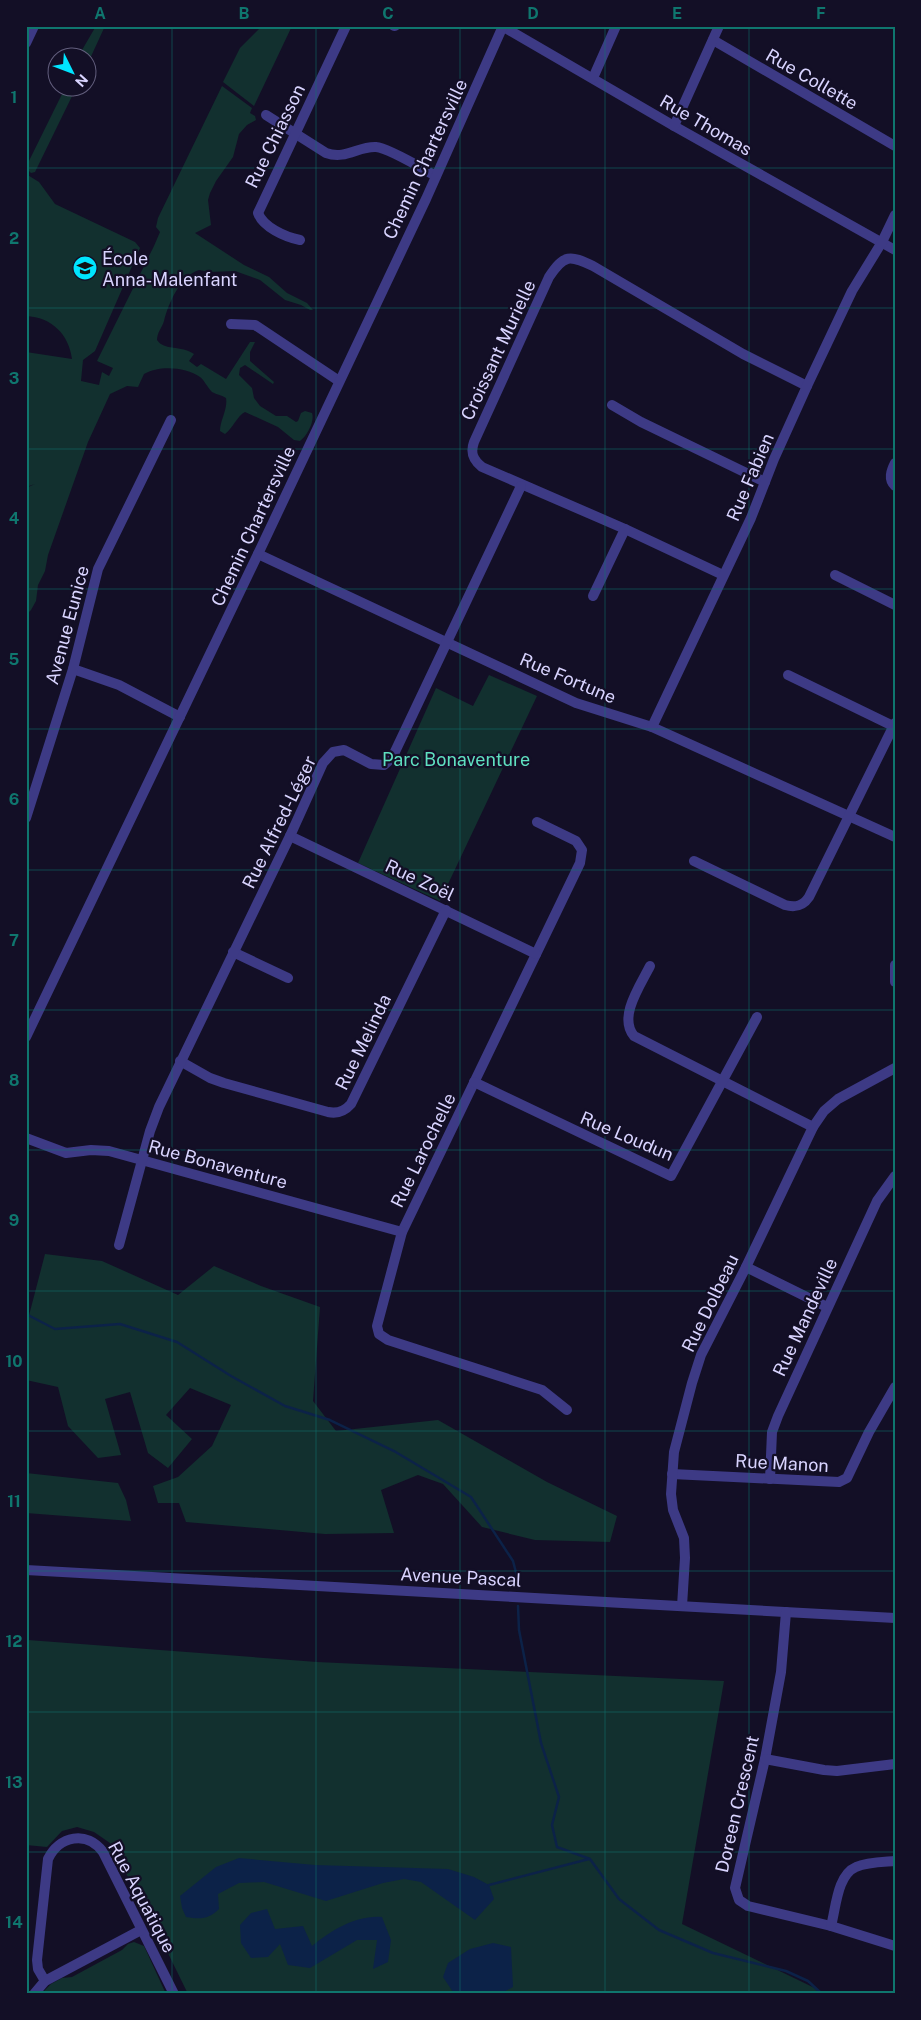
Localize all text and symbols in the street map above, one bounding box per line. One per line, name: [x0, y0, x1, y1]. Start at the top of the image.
text: A: [94, 4, 106, 23]
text: B: [239, 4, 250, 23]
text: C: [382, 4, 394, 23]
text: D: [527, 4, 539, 23]
text: E: [672, 4, 682, 23]
text: F: [816, 4, 826, 23]
street label: Rue Collette: [762, 44, 862, 114]
north arrow: [48, 48, 98, 98]
text: N: [72, 71, 91, 90]
street label: Chemin Chartersville: [379, 76, 471, 242]
street label: Rue Chiasson: [241, 81, 309, 191]
text: 1: [11, 88, 17, 107]
street label: Rue Thomas: [656, 90, 756, 160]
text: 2: [9, 229, 19, 248]
place label: École Anna-Malenfant: [102, 247, 238, 290]
school or university icon: École Anna-Malenfant: [72, 255, 98, 281]
street label: Croissant Murielle: [456, 277, 540, 423]
text: 3: [9, 369, 19, 388]
street label: Rue Fabien: [722, 430, 778, 524]
street label: Chemin Chartersville: [207, 443, 299, 609]
text: 4: [9, 509, 20, 528]
street label: Avenue Eunice: [41, 563, 93, 687]
street label: Rue Fortune: [517, 648, 619, 708]
text: 5: [9, 650, 20, 669]
park label: Parc Bonaventure: [382, 749, 530, 770]
street label: Rue Alfred-Léger: [238, 752, 320, 892]
text: 6: [9, 790, 19, 809]
street label: Rue Zoël: [382, 855, 458, 905]
text: 7: [9, 931, 19, 950]
street label: Rue Melinda: [331, 991, 395, 1093]
text: 8: [9, 1071, 20, 1090]
street label: Rue Larochelle: [386, 1089, 460, 1211]
street label: Rue Loudun: [577, 1107, 677, 1165]
street label: Rue Bonaventure: [146, 1135, 290, 1193]
text: 9: [9, 1211, 19, 1230]
street label: Rue Dolbeau: [677, 1251, 743, 1355]
street label: Rue Mandeville: [768, 1255, 842, 1379]
text: 10: [5, 1352, 23, 1371]
street label: Rue Manon: [735, 1450, 829, 1476]
text: 11: [7, 1492, 21, 1511]
street label: Avenue Pascal: [400, 1563, 522, 1591]
text: 12: [5, 1632, 23, 1651]
street label: Doreen Crescent: [711, 1733, 763, 1875]
text: 13: [5, 1773, 23, 1792]
street label: Rue Aquatique: [104, 1838, 180, 1956]
text: 14: [5, 1913, 23, 1932]

